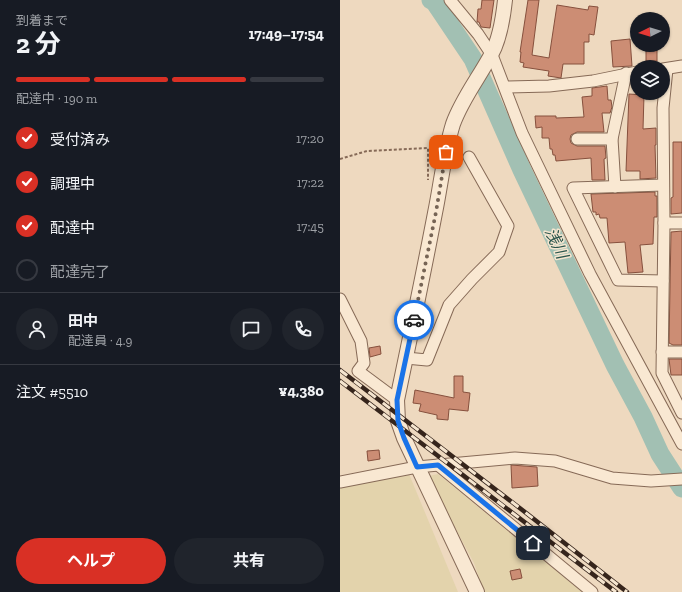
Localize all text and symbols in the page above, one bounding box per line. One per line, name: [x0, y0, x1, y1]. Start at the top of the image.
north arrow: [630, 12, 670, 52]
map controls: [630, 12, 670, 100]
text: 到着まで: [16, 13, 68, 28]
text: 17:49–17:54: [249, 25, 324, 43]
text: 2 分: [16, 28, 61, 60]
button: layers: [630, 60, 670, 100]
text: 配達中 · 190 m: [16, 91, 97, 106]
icon: check: [16, 127, 38, 149]
text: 受付済み: [50, 131, 110, 149]
text: 17:20: [296, 131, 324, 146]
pin: [429, 135, 463, 169]
icon: bag: [435, 141, 457, 163]
icon: check: [16, 171, 38, 193]
text: 調理中: [50, 175, 95, 193]
text: 17:22: [297, 175, 324, 190]
icon: check: [16, 215, 38, 237]
text: 配達中: [50, 219, 95, 237]
text: 17:45: [297, 219, 324, 234]
water label: 浅川: [541, 225, 573, 264]
text: 配達完了: [50, 263, 110, 281]
courier: [394, 300, 434, 340]
button: person: [16, 308, 58, 350]
button: chat: [230, 308, 272, 350]
button: phone: [282, 308, 324, 350]
icon: car: [403, 309, 425, 331]
text: 田中: [68, 312, 98, 330]
text: 配達員 · 4.9: [68, 333, 132, 348]
text: ¥4,380: [278, 382, 324, 400]
text: 注文 #5510: [16, 383, 88, 401]
pin: [516, 526, 550, 560]
icon: home: [522, 532, 544, 554]
button: ヘルプ: [16, 538, 166, 584]
button: 共有: [174, 538, 324, 584]

